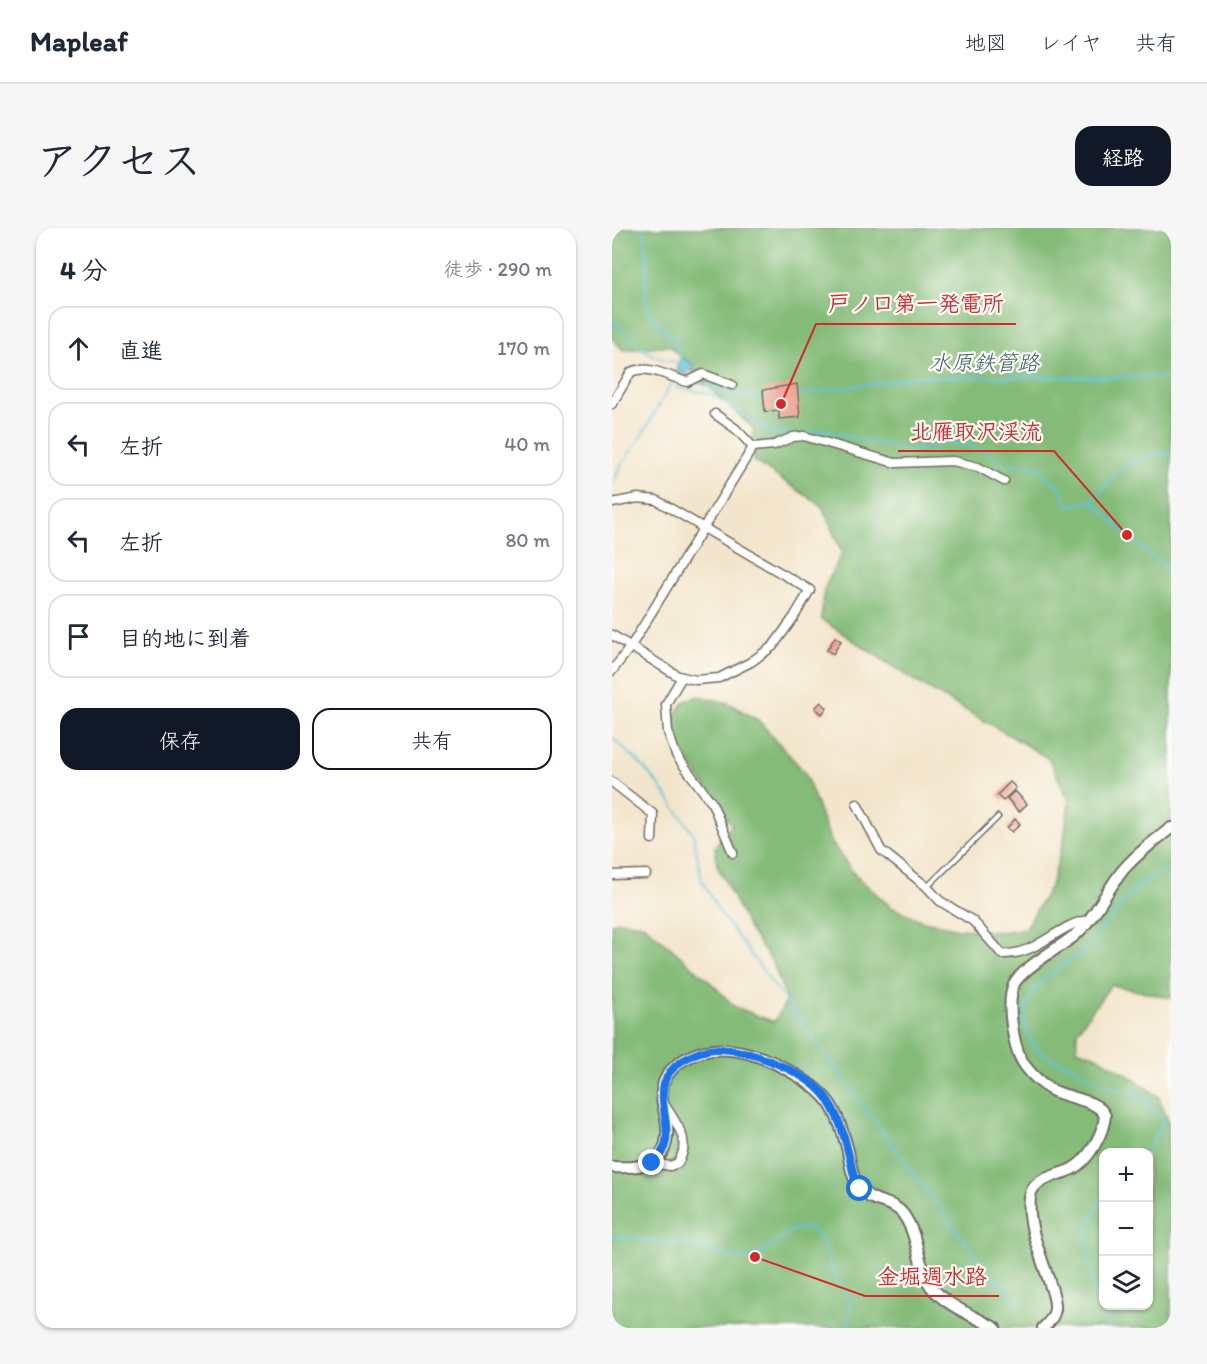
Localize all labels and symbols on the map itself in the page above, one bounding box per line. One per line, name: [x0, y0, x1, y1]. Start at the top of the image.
callout: 戸ノ口第一発電所: [816, 284, 1016, 324]
text: 戸ノ口第一発電所: [828, 290, 1004, 317]
water label: 水原鉄管路: [929, 349, 1041, 376]
callout: 北雁取沢渓流: [898, 411, 1054, 451]
text: 北雁取沢渓流: [910, 418, 1042, 445]
route end: [638, 1149, 664, 1175]
route start: [846, 1175, 872, 1201]
callout: 金堀週水路: [865, 1256, 999, 1296]
text: 金堀週水路: [877, 1263, 987, 1290]

